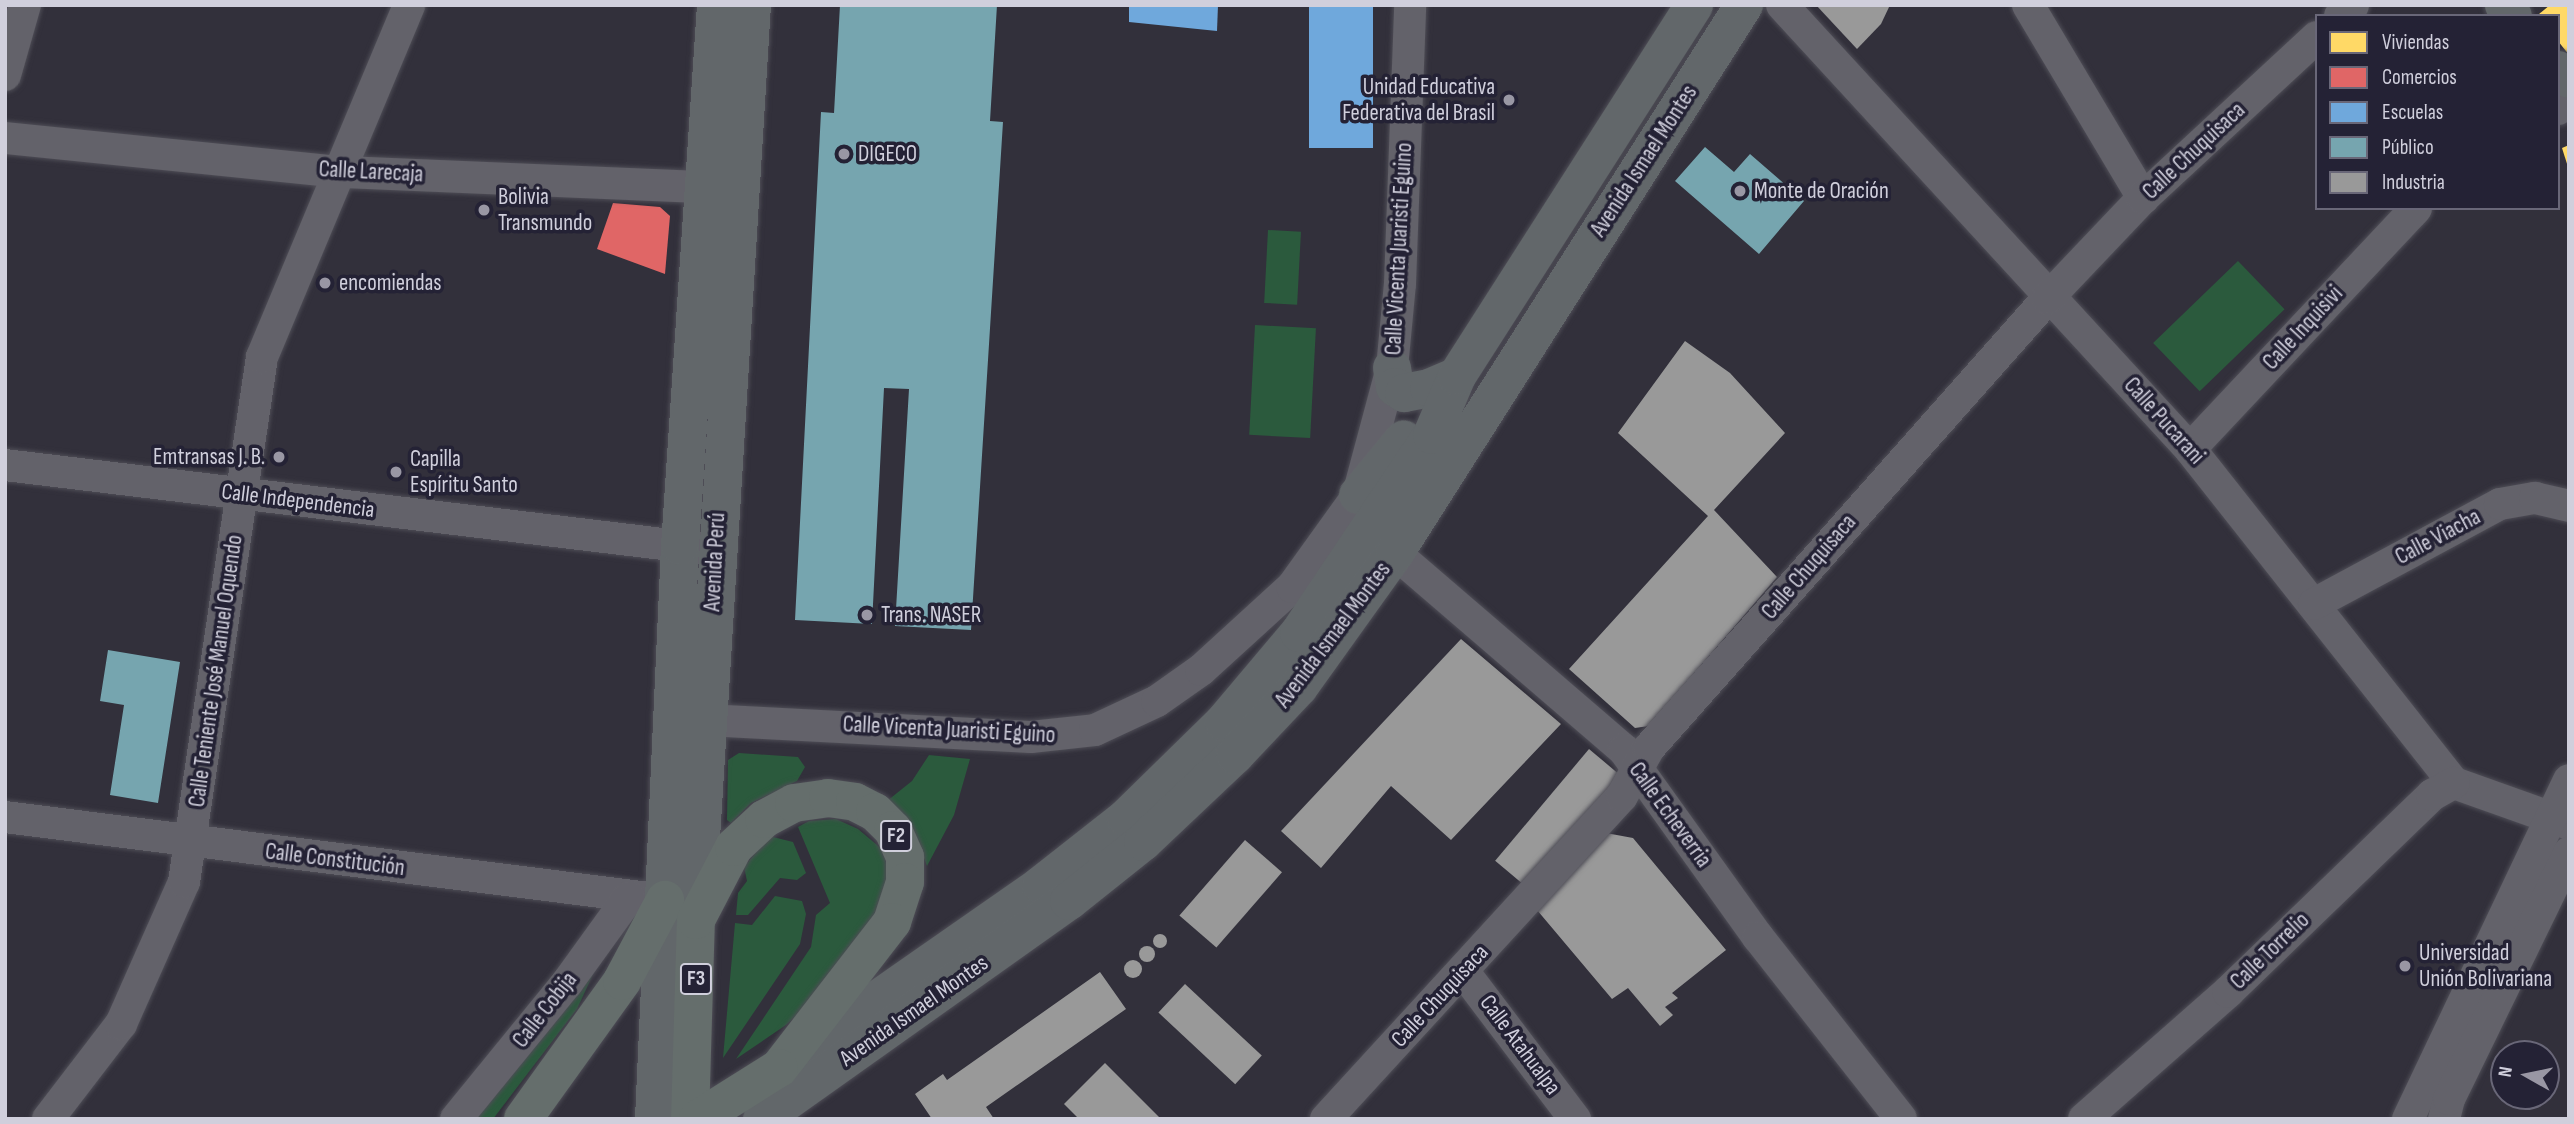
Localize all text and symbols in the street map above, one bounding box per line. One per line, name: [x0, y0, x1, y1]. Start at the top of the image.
legend: [2315, 14, 2560, 210]
text: Viviendas: [2382, 30, 2449, 55]
text: Comercios: [2382, 65, 2457, 90]
place label: Unidad Educativa Federativa del Brasil: [1342, 73, 1495, 127]
street label: Avenida Ismael Montes: [1585, 80, 1703, 242]
marker: Unidad Educativa Federativa del Brasil: [1501, 92, 1517, 108]
street label: Calle Chuquisaca: [2137, 97, 2251, 205]
text: Escuelas: [2382, 100, 2443, 125]
text: Público: [2382, 135, 2434, 160]
place label: DIGECO: [858, 140, 917, 168]
street label: Calle Vicenta Juaristi Eguino: [1380, 142, 1418, 356]
marker: DIGECO: [836, 146, 852, 162]
street label: Calle Larecaja: [318, 155, 424, 189]
text: Industria: [2382, 170, 2445, 195]
place label: Monte de Oración: [1754, 177, 1889, 205]
place label: Bolivia Transmundo: [498, 183, 592, 237]
marker: Monte de Oración: [1732, 183, 1748, 199]
marker: Bolivia Transmundo: [476, 202, 492, 218]
place label: encomiendas: [339, 269, 442, 297]
marker: encomiendas: [317, 275, 333, 291]
street label: Calle Inquisivi: [2257, 280, 2349, 376]
street label: Calle Pucarani: [2118, 372, 2210, 470]
place label: Emtransas J. B.: [153, 443, 265, 471]
place label: Capilla Espíritu Santo: [410, 445, 518, 499]
marker: Emtransas J. B.: [271, 449, 287, 465]
marker: Capilla Espíritu Santo: [388, 464, 404, 480]
street label: Calle Independencia: [220, 478, 376, 524]
street label: Calle Viacha: [2391, 503, 2485, 571]
street label: Calle Chuquisaca: [1756, 509, 1862, 625]
street label: Avenida Perú: [699, 512, 731, 612]
street label: Calle Teniente José Manuel Oquendo: [183, 533, 249, 809]
street label: Avenida Ismael Montes: [1269, 557, 1397, 713]
place label: Trans. NASER: [881, 601, 981, 629]
marker: Trans. NASER: [859, 607, 875, 623]
street label: Calle Vicenta Juaristi Eguino: [842, 711, 1056, 749]
street label: Calle Echeverria: [1623, 757, 1717, 873]
road number: F2: [878, 818, 914, 854]
street label: Calle Constitución: [264, 838, 406, 882]
street label: Calle Torrelio: [2225, 907, 2315, 995]
street label: Calle Chuquisaca: [1386, 939, 1494, 1053]
place label: Universidad Unión Bolivariana: [2419, 939, 2552, 993]
street label: Avenida Ismael Montes: [834, 950, 994, 1072]
marker: Universidad Unión Bolivariana: [2397, 958, 2413, 974]
road number: F3: [678, 962, 714, 996]
street label: Calle Cobija: [507, 967, 583, 1053]
street label: Calle Atahualpa: [1474, 990, 1566, 1100]
north arrow: [2490, 1040, 2560, 1110]
text: N: [2494, 1065, 2518, 1079]

